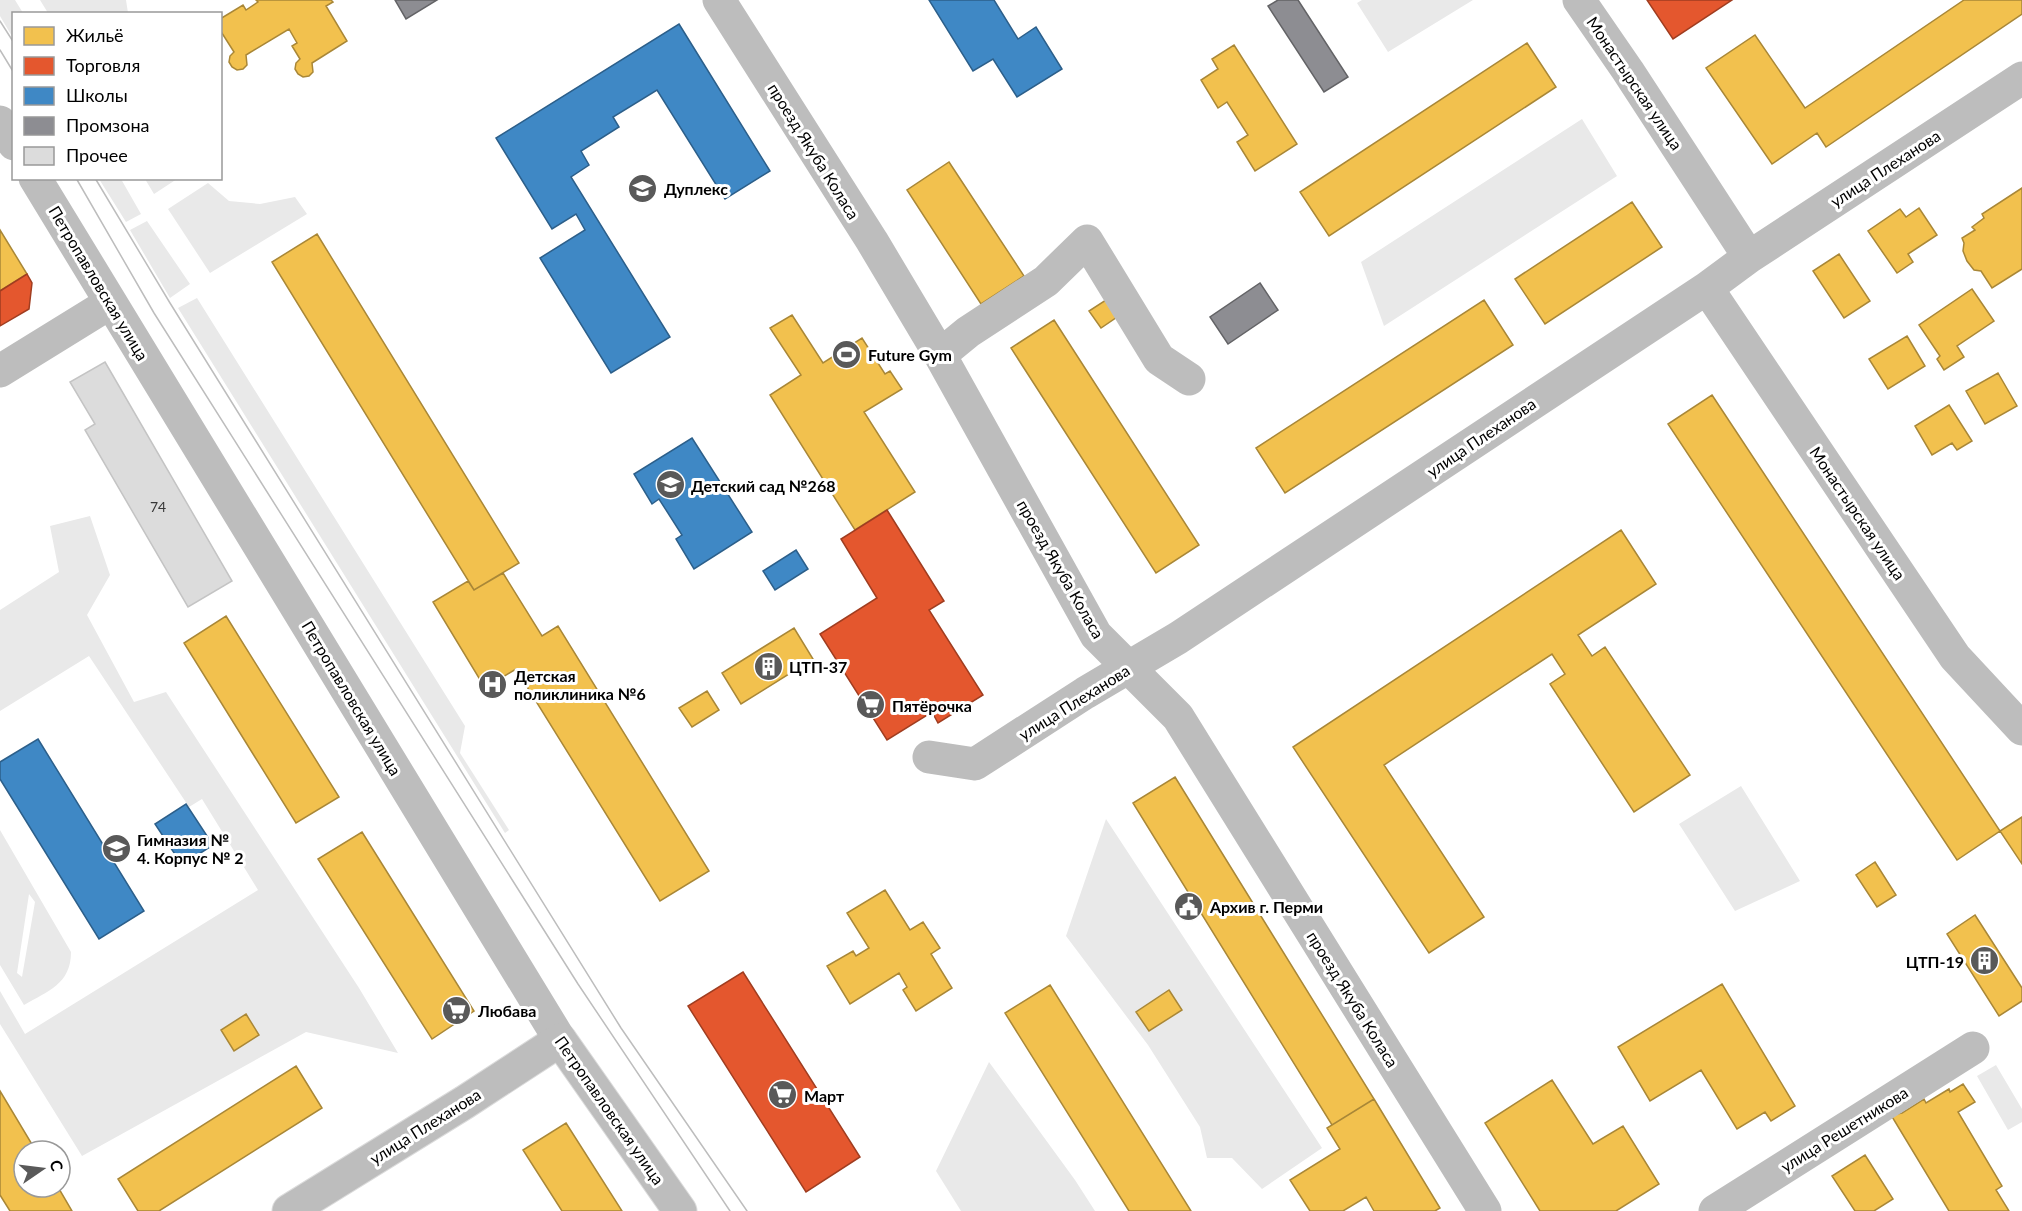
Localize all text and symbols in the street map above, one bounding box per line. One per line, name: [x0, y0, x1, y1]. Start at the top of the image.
legend: [12, 12, 222, 180]
street label: Монастырская улица: [1583, 13, 1687, 153]
text: Жильё: [66, 24, 124, 46]
text: Торговля: [66, 54, 140, 76]
street label: проезд Якуба Коласа: [764, 79, 864, 223]
text: Школы: [66, 84, 128, 106]
text: Промзона: [66, 114, 149, 136]
street label: улица Плеханова: [1827, 125, 1943, 211]
text: Прочее: [66, 144, 128, 166]
school or university icon: Дуплекс: [627, 172, 659, 204]
place label: Дуплекс: [664, 179, 728, 198]
street label: Петропавловская улица: [45, 202, 153, 364]
sports icon: Future Gym: [831, 338, 863, 370]
place label: Future Gym: [868, 345, 952, 364]
street label: улица Плеханова: [1423, 394, 1539, 480]
street label: Монастырская улица: [1806, 443, 1910, 583]
school or university icon: Детский сад №268: [654, 469, 686, 501]
place label: Детский сад №268: [691, 476, 835, 495]
street label: проезд Якуба Коласа: [1014, 496, 1108, 642]
house number: 74: [150, 498, 166, 515]
street label: Петропавловская улица: [298, 617, 406, 779]
building icon: ЦТП-37: [752, 650, 784, 682]
place label: ЦТП-37: [789, 657, 847, 676]
street label: улица Плеханова: [1015, 660, 1133, 744]
place label: Детская поликлиника №6: [514, 666, 646, 703]
hospital icon: Детская поликлиника №6: [477, 668, 509, 700]
supermarket icon: Пятёрочка: [855, 689, 887, 721]
place label: Пятёрочка: [892, 696, 972, 715]
place label: Гимназия № 4. Корпус № 2: [137, 830, 244, 867]
school or university icon: Гимназия № 4. Корпус № 2: [100, 832, 132, 864]
public building icon: Архив г. Перми: [1173, 890, 1205, 922]
place label: Архив г. Перми: [1209, 897, 1323, 916]
street label: проезд Якуба Коласа: [1303, 927, 1403, 1071]
building icon: ЦТП-19: [1969, 945, 2001, 977]
place label: ЦТП-19: [1906, 952, 1964, 971]
supermarket icon: Любава: [441, 994, 473, 1026]
place label: Любава: [477, 1001, 536, 1020]
street label: Петропавловская улица: [552, 1032, 668, 1188]
supermarket icon: Март: [767, 1079, 799, 1111]
street label: улица Решетникова: [1777, 1082, 1911, 1176]
street label: улица Плеханова: [366, 1084, 484, 1168]
place label: Март: [804, 1086, 845, 1105]
north arrow: [12, 1139, 72, 1199]
text: С: [47, 1158, 68, 1173]

